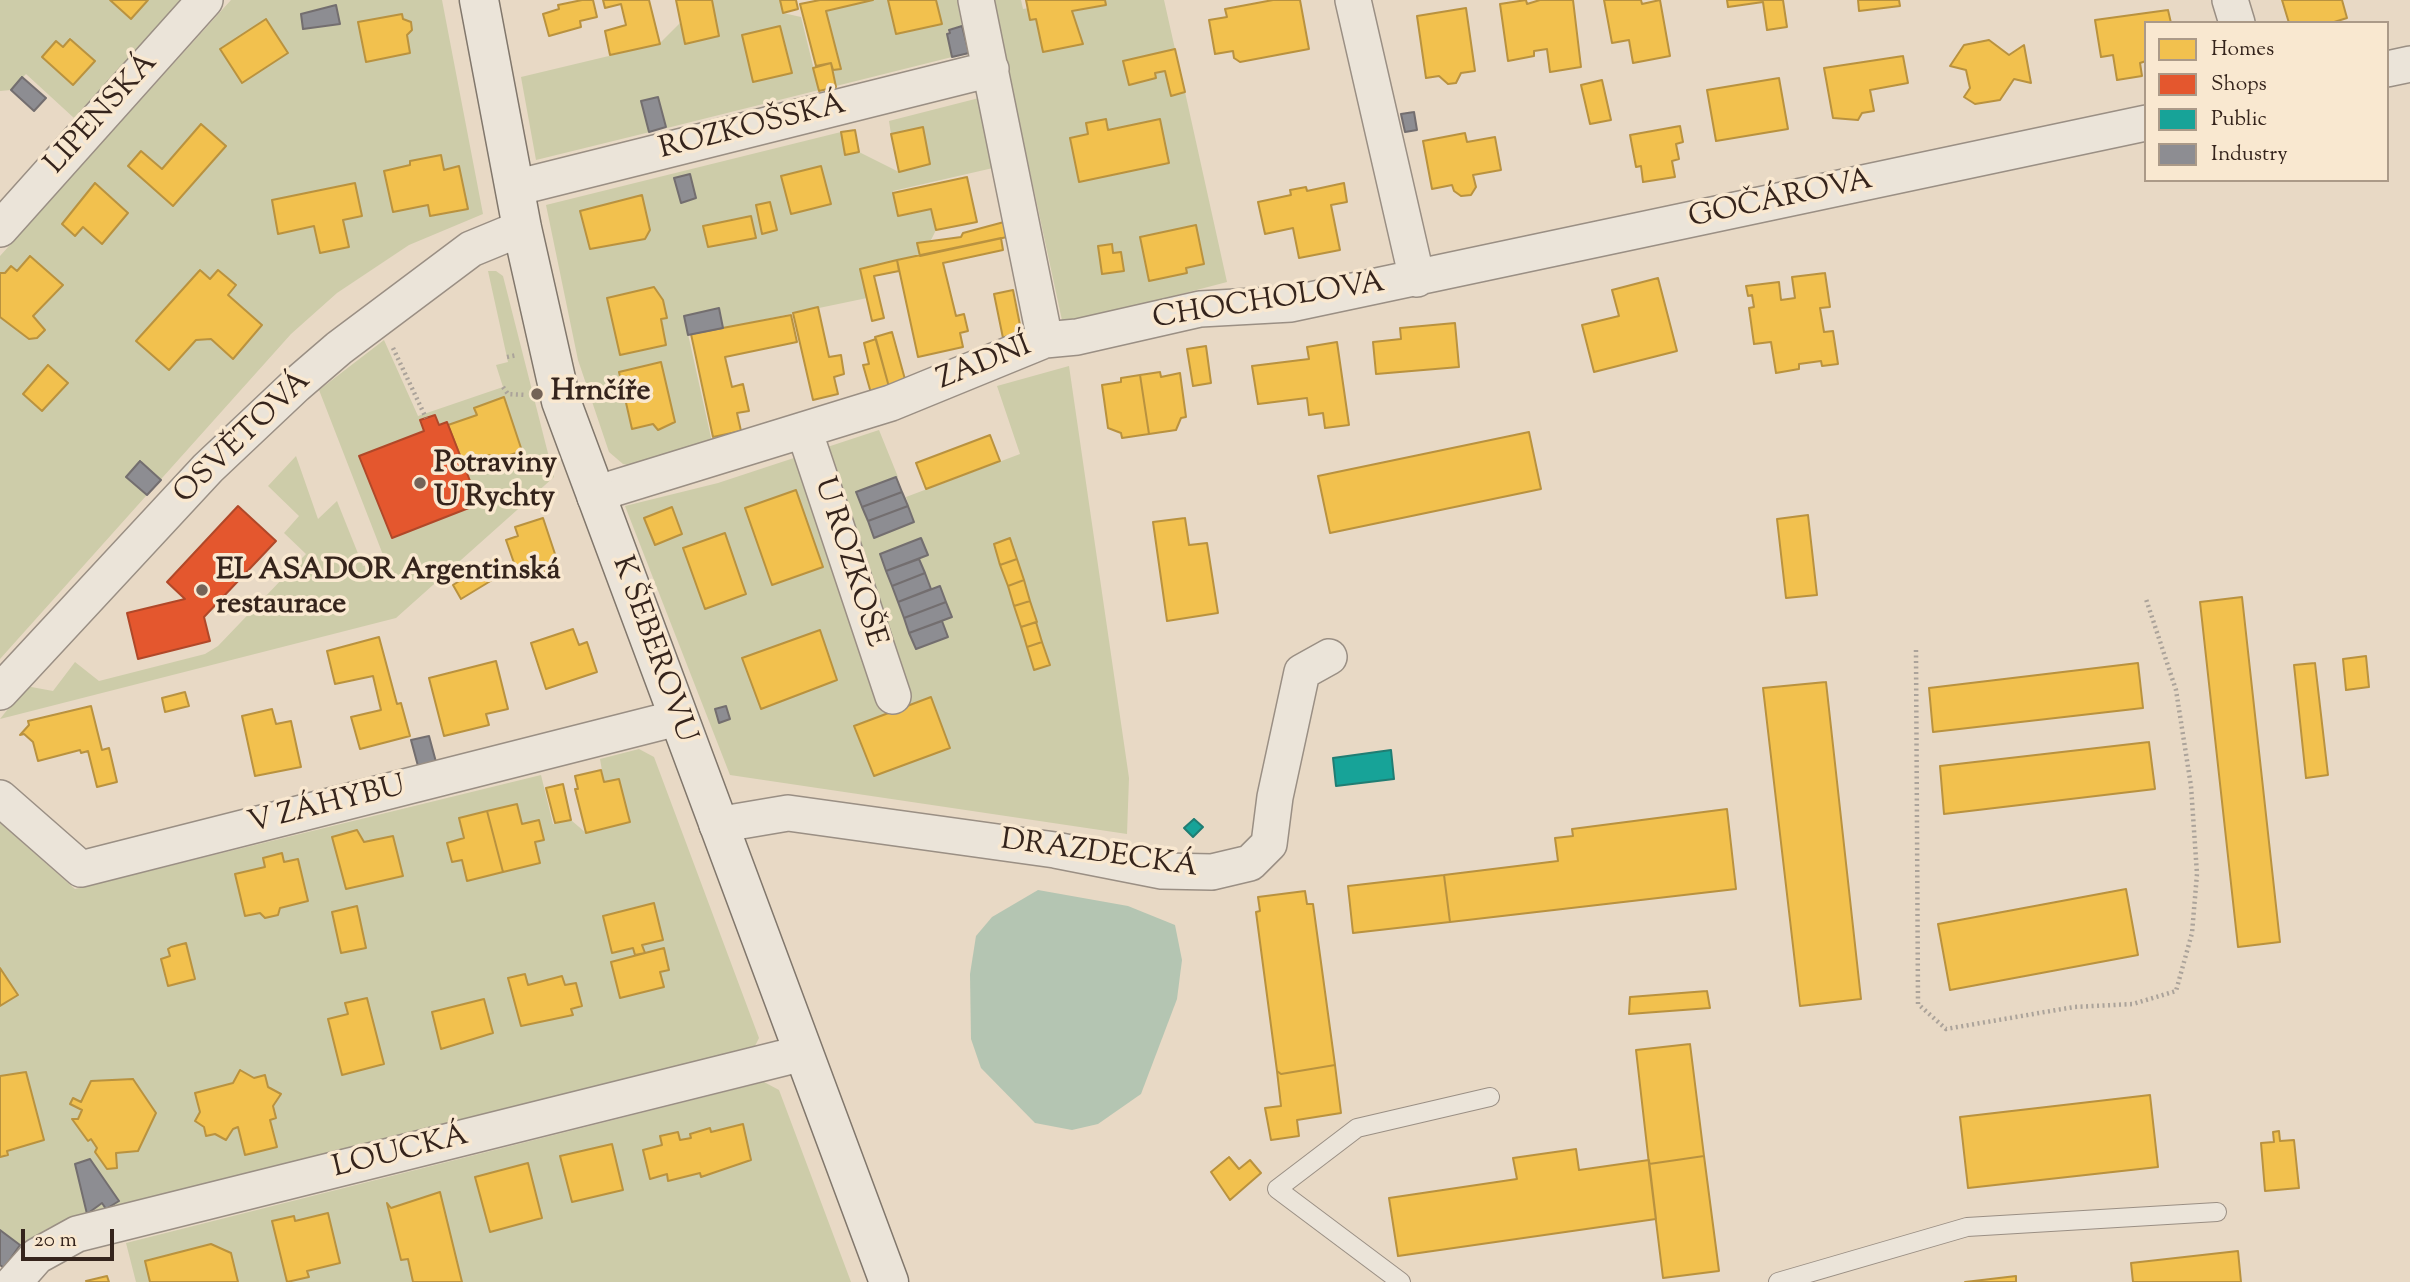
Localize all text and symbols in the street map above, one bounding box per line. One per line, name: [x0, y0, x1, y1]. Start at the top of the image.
legend: [2144, 21, 2389, 182]
text: Homes: [2211, 35, 2274, 65]
street label: LIPENSKÁ: [39, 47, 167, 183]
text: Shops: [2211, 70, 2267, 100]
street label: ROZKOŠSKÁ: [656, 88, 850, 170]
text: Public: [2211, 105, 2267, 135]
text: Industry: [2211, 140, 2288, 170]
street label: GOČÁROVA: [1686, 164, 1876, 238]
street label: CHOCHOLOVA: [1150, 267, 1388, 339]
street label: ZADNÍ: [933, 330, 1037, 400]
street label: OSVĚTOVÁ: [168, 365, 320, 513]
place label: Hrnčíře: [551, 376, 651, 412]
marker: Hrnčíře: [529, 386, 545, 402]
place label: Potraviny U Rychty: [434, 448, 557, 518]
street label: U ROZKOŠE: [804, 474, 892, 652]
marker: Potraviny U Rychty: [412, 475, 428, 491]
street label: K ŠEBEROVU: [602, 552, 702, 748]
place label: EL ASADOR Argentinská restaurace: [216, 555, 561, 626]
marker: EL ASADOR Argentinská restaurace: [194, 582, 210, 598]
street label: V ZÁHYBU: [245, 770, 409, 844]
street label: DRAZDECKÁ: [998, 824, 1200, 888]
street label: LOUCKÁ: [329, 1120, 473, 1188]
scale bar: [24, 1216, 117, 1260]
text: 20 m: [34, 1226, 77, 1256]

